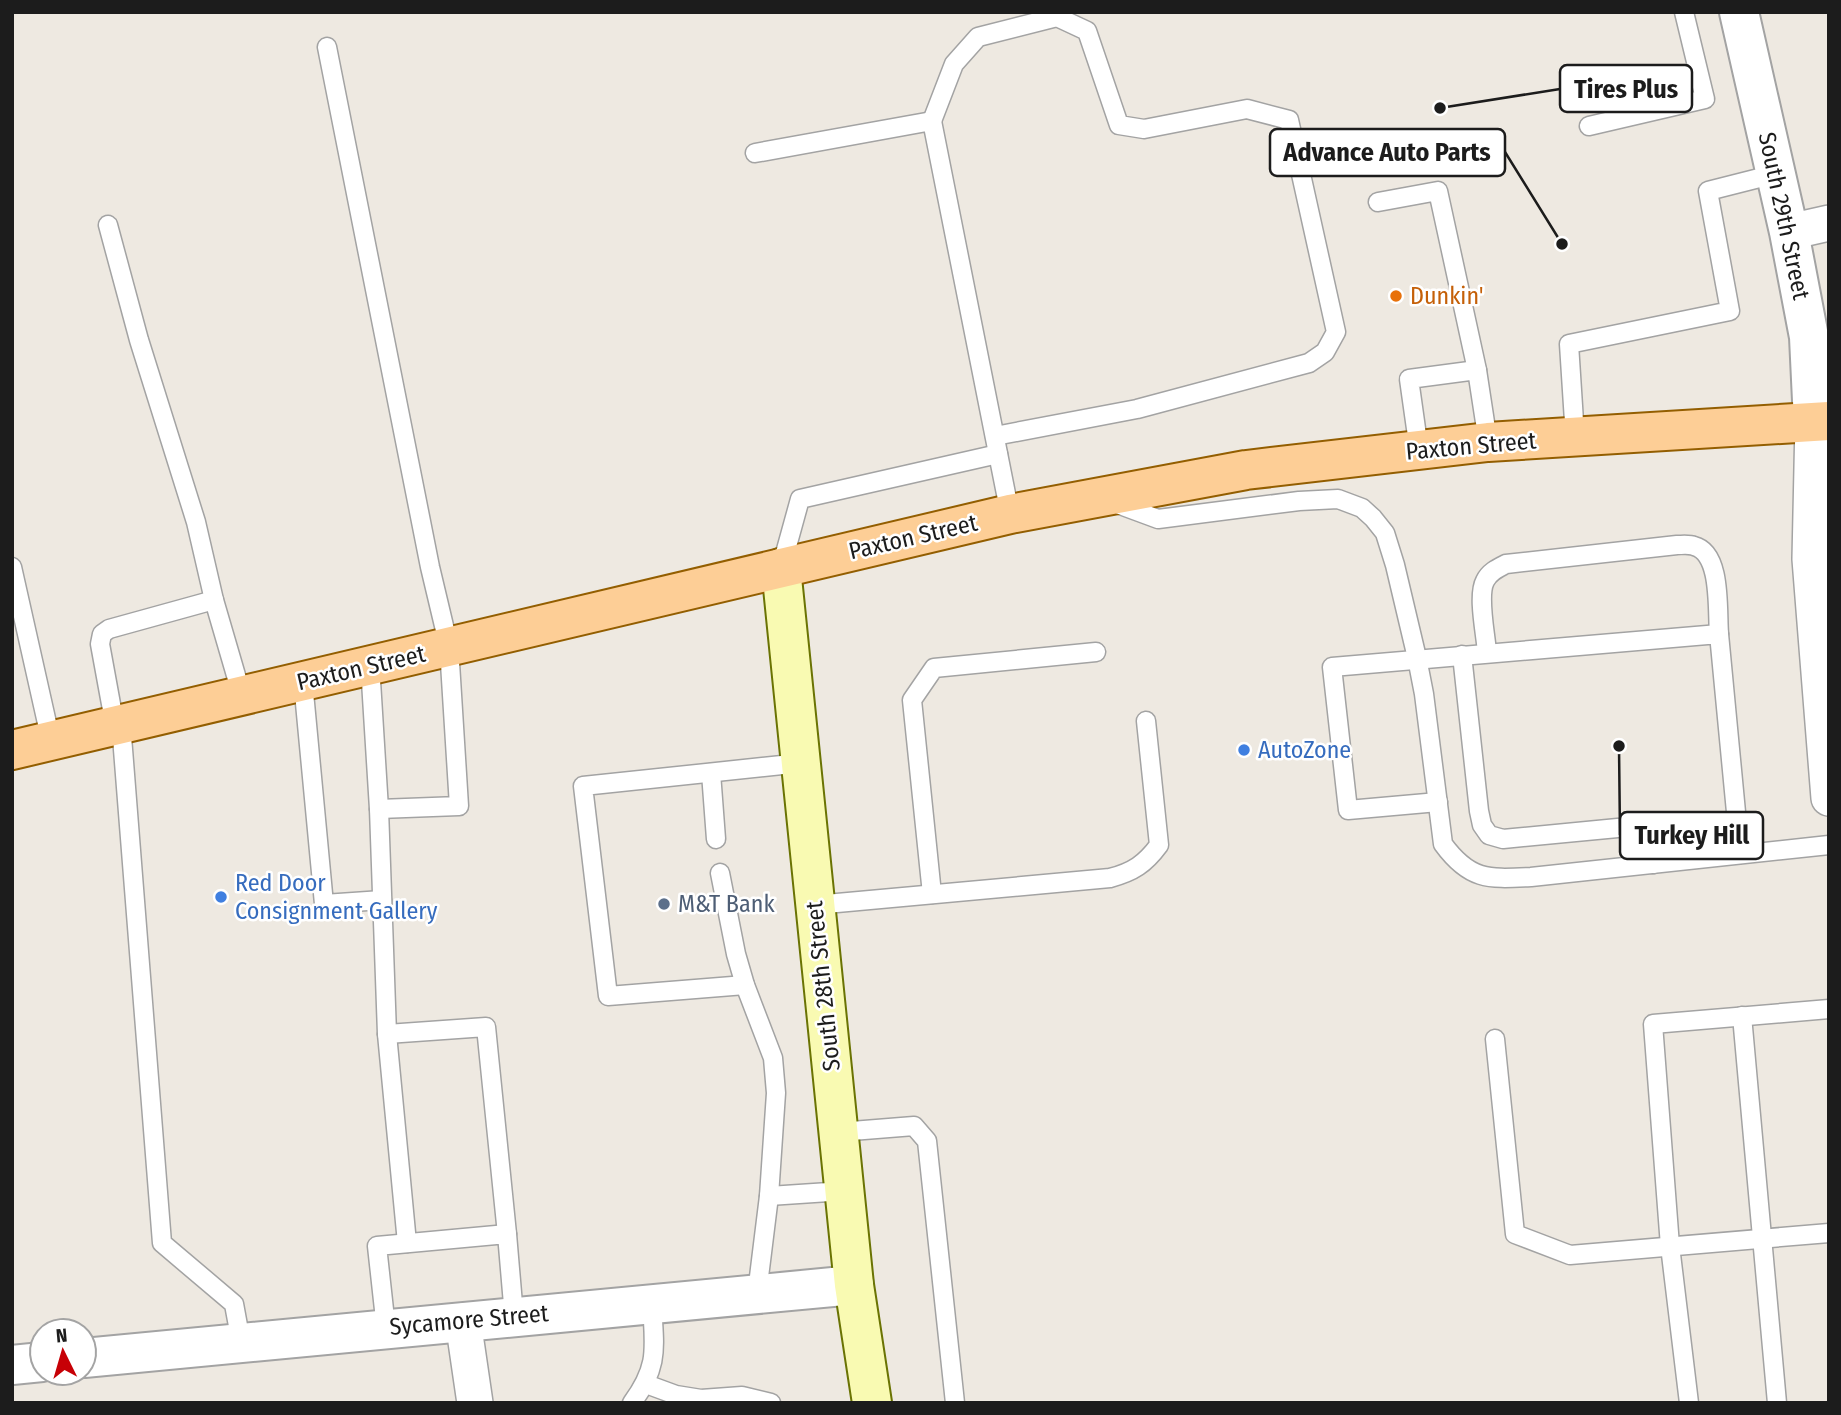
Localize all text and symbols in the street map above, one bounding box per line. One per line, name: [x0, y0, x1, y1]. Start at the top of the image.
callout: Tires Plus: [1560, 65, 1692, 112]
text: Tires Plus: [1574, 74, 1678, 105]
callout: Advance Auto Parts: [1270, 129, 1505, 176]
street label: South 29th Street: [1753, 130, 1815, 302]
text: Advance Auto Parts: [1282, 137, 1491, 168]
place label: Dunkin': [1410, 282, 1484, 310]
marker: Dunkin': [1388, 288, 1404, 304]
street label: Paxton Street: [1405, 426, 1538, 466]
street label: Paxton Street: [846, 509, 980, 565]
street label: Paxton Street: [294, 640, 428, 696]
place label: AutoZone: [1258, 736, 1351, 764]
marker: AutoZone: [1236, 742, 1252, 758]
callout: Turkey Hill: [1620, 812, 1763, 859]
text: Turkey Hill: [1635, 820, 1750, 851]
place label: Red Door Consignment Gallery: [235, 869, 438, 925]
marker: Red Door Consignment Gallery: [213, 889, 229, 905]
place label: M&T Bank: [678, 890, 775, 918]
marker: M&T Bank: [656, 896, 672, 912]
street label: South 28th Street: [800, 899, 846, 1072]
street label: Sycamore Street: [388, 1299, 550, 1341]
north arrow: [28, 1317, 98, 1387]
text: N: [55, 1324, 68, 1348]

